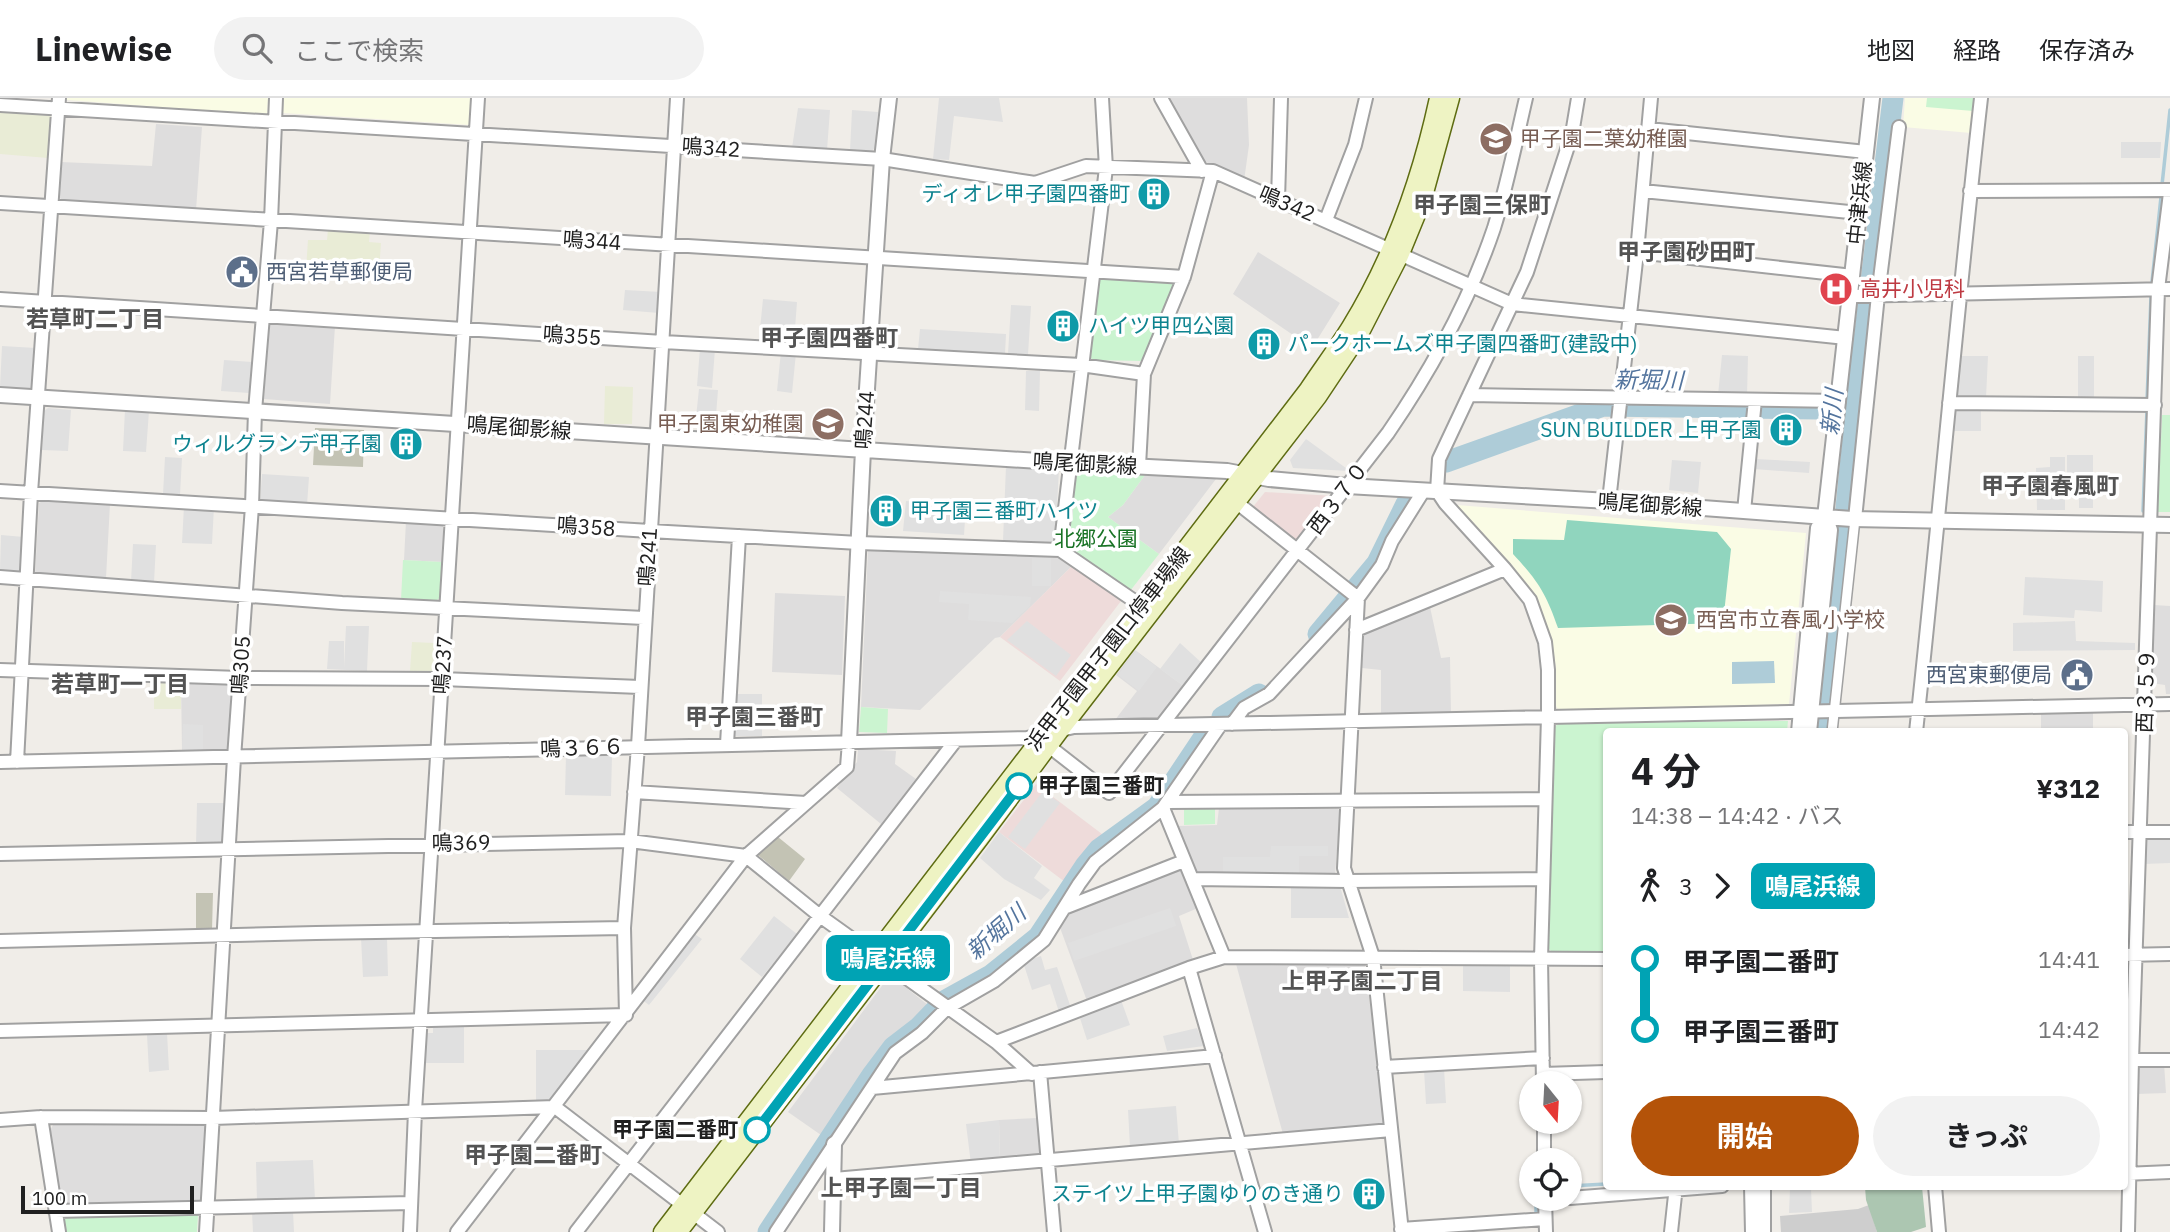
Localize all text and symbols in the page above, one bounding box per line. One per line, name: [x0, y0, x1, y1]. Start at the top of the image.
search box: [214, 17, 704, 80]
text: Linewise: [35, 27, 172, 70]
icon: search: [238, 29, 276, 67]
text: ここで検索: [294, 33, 424, 67]
text: 地図: [1867, 34, 1915, 66]
text: 経路: [1953, 34, 2001, 66]
text: 保存済み: [2039, 34, 2135, 66]
school or university icon: 甲子園二葉幼稚園: [1477, 120, 1515, 158]
place label: 甲子園二葉幼稚園: [1520, 124, 1688, 152]
street label: 鳴342: [681, 131, 741, 163]
street label: 中津浜線: [1841, 160, 1877, 246]
building icon: ディオレ甲子園四番町: [1135, 175, 1173, 213]
place label: ディオレ甲子園四番町: [921, 179, 1130, 207]
street label: 鳴342: [1255, 179, 1320, 227]
district label: 甲子園三保町: [1413, 189, 1551, 219]
street label: 鳴344: [562, 224, 622, 256]
district label: 甲子園砂田町: [1617, 236, 1755, 266]
public building icon: 西宮若草郵便局: [223, 253, 261, 291]
place label: 西宮若草郵便局: [266, 257, 413, 285]
hospital icon: 高井小児科: [1817, 270, 1855, 308]
place label: 高井小児科: [1860, 274, 1965, 302]
district label: 若草町二丁目: [26, 303, 164, 333]
building icon: ハイツ甲四公園: [1044, 307, 1082, 345]
place label: ハイツ甲四公園: [1088, 311, 1235, 339]
street label: 鳴355: [542, 319, 602, 351]
district label: 甲子園四番町: [760, 322, 898, 352]
building icon: パークホームズ甲子園四番町(建設中): [1245, 325, 1283, 363]
place label: パークホームズ甲子園四番町(建設中): [1288, 329, 1637, 357]
water label: 新堀川: [1614, 363, 1687, 395]
water label: 新川: [1814, 384, 1849, 436]
street label: 鳴244: [848, 390, 880, 450]
school or university icon: 甲子園東幼稚園: [809, 405, 847, 443]
street label: 鳴尾御影線: [466, 409, 572, 445]
place label: 甲子園東幼稚園: [657, 409, 804, 437]
building icon: SUN BUILDER 上甲子園: [1767, 411, 1805, 449]
place label: SUN BUILDER 上甲子園: [1540, 415, 1762, 443]
building icon: ウィルグランデ甲子園: [387, 425, 425, 463]
place label: ウィルグランデ甲子園: [172, 429, 382, 457]
street label: 鳴尾御影線: [1032, 446, 1138, 480]
street label: 西３７０: [1301, 455, 1374, 539]
district label: 甲子園春風町: [1981, 470, 2119, 500]
street label: 鳴尾御影線: [1597, 486, 1703, 522]
building icon: 甲子園三番町ハイツ: [867, 492, 905, 530]
place label: 甲子園三番町ハイツ: [910, 496, 1099, 524]
street label: 鳴358: [556, 510, 616, 542]
park label: 北郷公園: [1054, 524, 1138, 552]
street label: 鳴241: [631, 527, 663, 587]
street label: 浜甲子園甲子園口停車場線: [1019, 540, 1196, 756]
school or university icon: 西宮市立春風小学校: [1652, 601, 1690, 639]
place label: 西宮市立春風小学校: [1696, 605, 1885, 633]
street label: 鳴305: [224, 635, 256, 695]
street label: 鳴237: [426, 635, 458, 695]
street label: 西３５９: [2130, 649, 2160, 733]
public building icon: 西宮東郵便局: [2058, 656, 2096, 694]
place label: 西宮東郵便局: [1926, 660, 2052, 688]
district label: 若草町一丁目: [51, 668, 189, 698]
district label: 甲子園三番町: [685, 701, 823, 731]
street label: 鳴３６６: [540, 732, 624, 762]
text: 4 分: [1631, 746, 1701, 795]
place label: 甲子園三番町: [1038, 771, 1164, 799]
text: ¥312: [2036, 771, 2100, 805]
marker: 甲子園三番町: [1006, 773, 1032, 799]
text: 14:38 – 14:42 · バス: [1631, 800, 1844, 830]
street label: 鳴369: [431, 827, 491, 857]
icon: walk: [1631, 867, 1669, 905]
icon: forward: [1703, 867, 1741, 905]
text: 鳴尾浜線: [1765, 870, 1861, 902]
text: 3: [1679, 871, 1693, 901]
water label: 新堀川: [959, 895, 1033, 965]
line badge: 鳴尾浜線: [839, 935, 937, 981]
text: 鳴尾浜線: [840, 942, 936, 974]
text: 甲子園二番町: [1683, 944, 1839, 978]
text: 14:41: [2038, 944, 2100, 974]
district label: 上甲子園二丁目: [1282, 965, 1443, 995]
text: 甲子園三番町: [1683, 1014, 1839, 1048]
text: 14:42: [2038, 1014, 2100, 1044]
north arrow: [1519, 1071, 1582, 1134]
map controls: [1519, 1071, 1582, 1211]
button: 開始: [1631, 1096, 1859, 1176]
button: きっぷ: [1873, 1096, 2100, 1176]
place label: 甲子園二番町: [612, 1115, 738, 1143]
marker: 甲子園二番町: [744, 1117, 770, 1143]
district label: 甲子園二番町: [464, 1139, 602, 1169]
button: locate: [1519, 1148, 1582, 1211]
district label: 上甲子園一丁目: [821, 1172, 982, 1202]
building icon: ステイツ上甲子園ゆりのき通り: [1350, 1175, 1388, 1213]
place label: ステイツ上甲子園ゆりのき通り: [1051, 1179, 1344, 1207]
scale bar: [21, 1183, 194, 1215]
text: 100 m: [32, 1186, 87, 1210]

